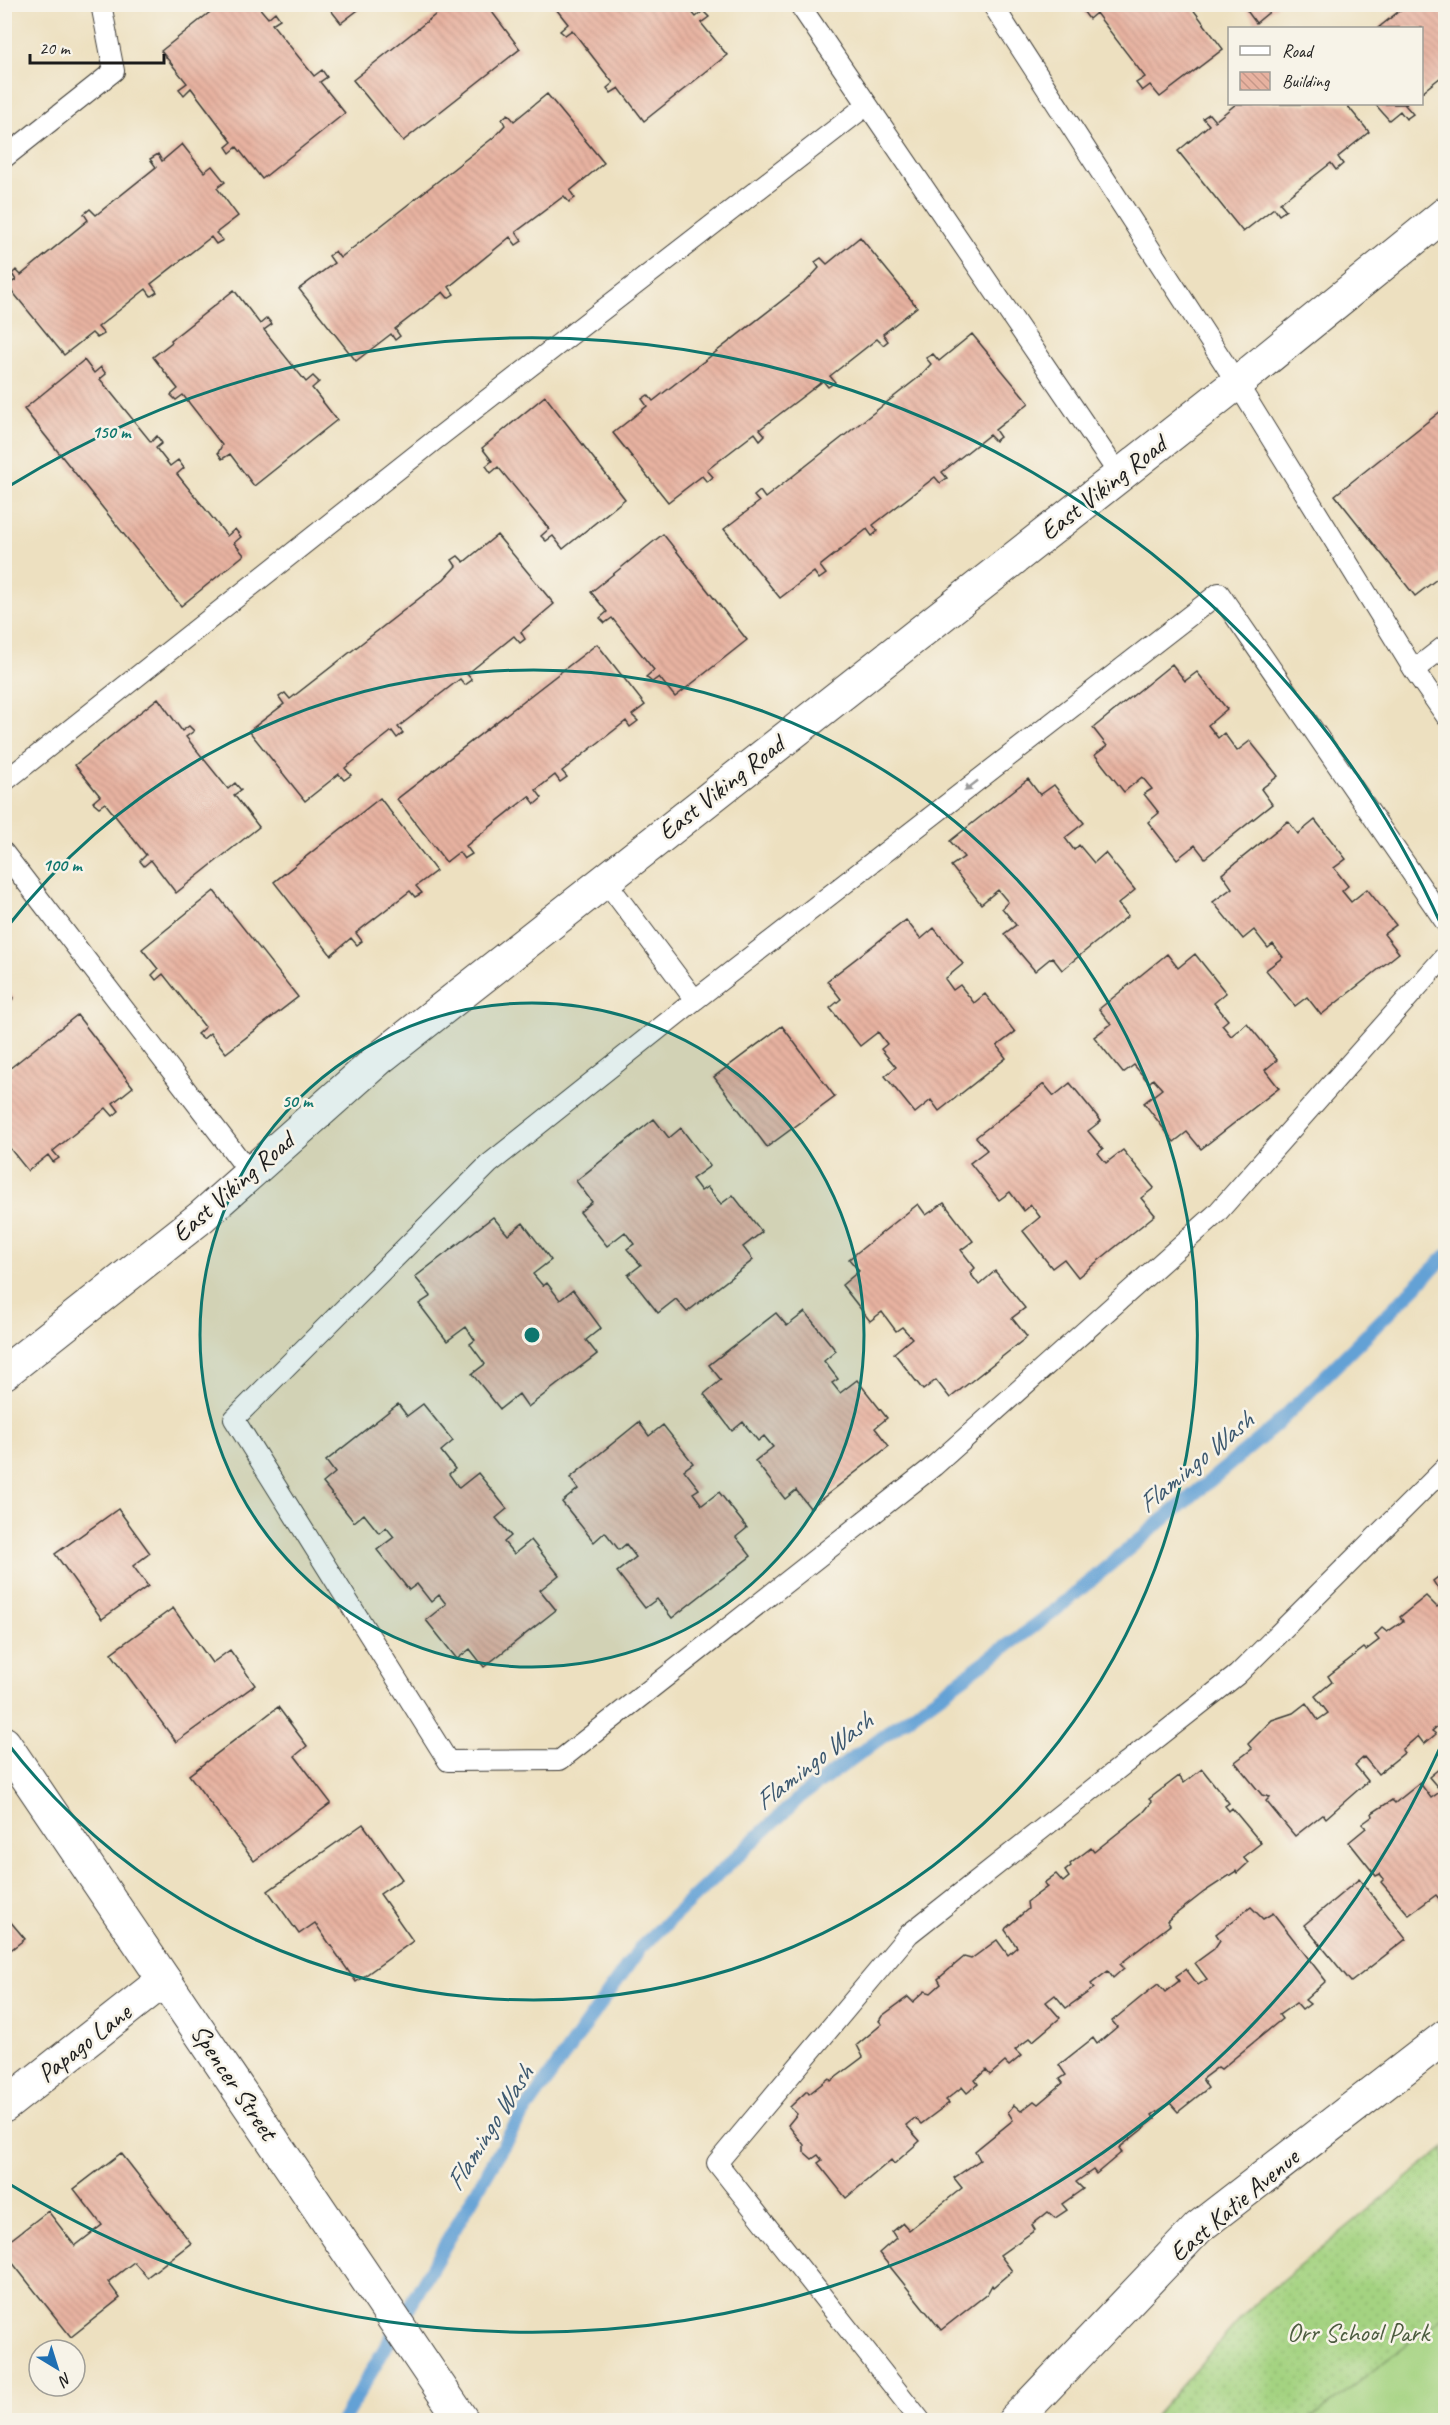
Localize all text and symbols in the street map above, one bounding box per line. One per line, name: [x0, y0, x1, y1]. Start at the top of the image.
scale bar: [30, 27, 164, 65]
legend: [1228, 27, 1423, 105]
text: 20 m: [39, 37, 72, 59]
text: Road: [1282, 40, 1315, 62]
text: Building: [1282, 70, 1331, 92]
text: 150 m: [92, 421, 132, 443]
street label: East Viking Road: [1033, 426, 1176, 548]
street label: East Viking Road: [651, 726, 794, 848]
one-way arrow: [963, 779, 979, 792]
text: 100 m: [43, 854, 83, 876]
text: 50 m: [282, 1090, 314, 1112]
street label: East Viking Road: [165, 1122, 304, 1249]
centre of rings: [522, 1325, 542, 1345]
water label: Flamingo Wash: [1130, 1402, 1261, 1520]
water label: Flamingo Wash: [747, 1703, 880, 1818]
street label: Papago Lane: [31, 1995, 139, 2090]
street label: Spencer Street: [183, 2018, 286, 2148]
water label: Flamingo Wash: [437, 2058, 542, 2197]
street label: East Katie Avenue: [1162, 2139, 1308, 2269]
park label: Orr School Park: [1287, 2316, 1431, 2349]
north arrow: [27, 2338, 87, 2398]
text: N: [53, 2368, 76, 2392]

